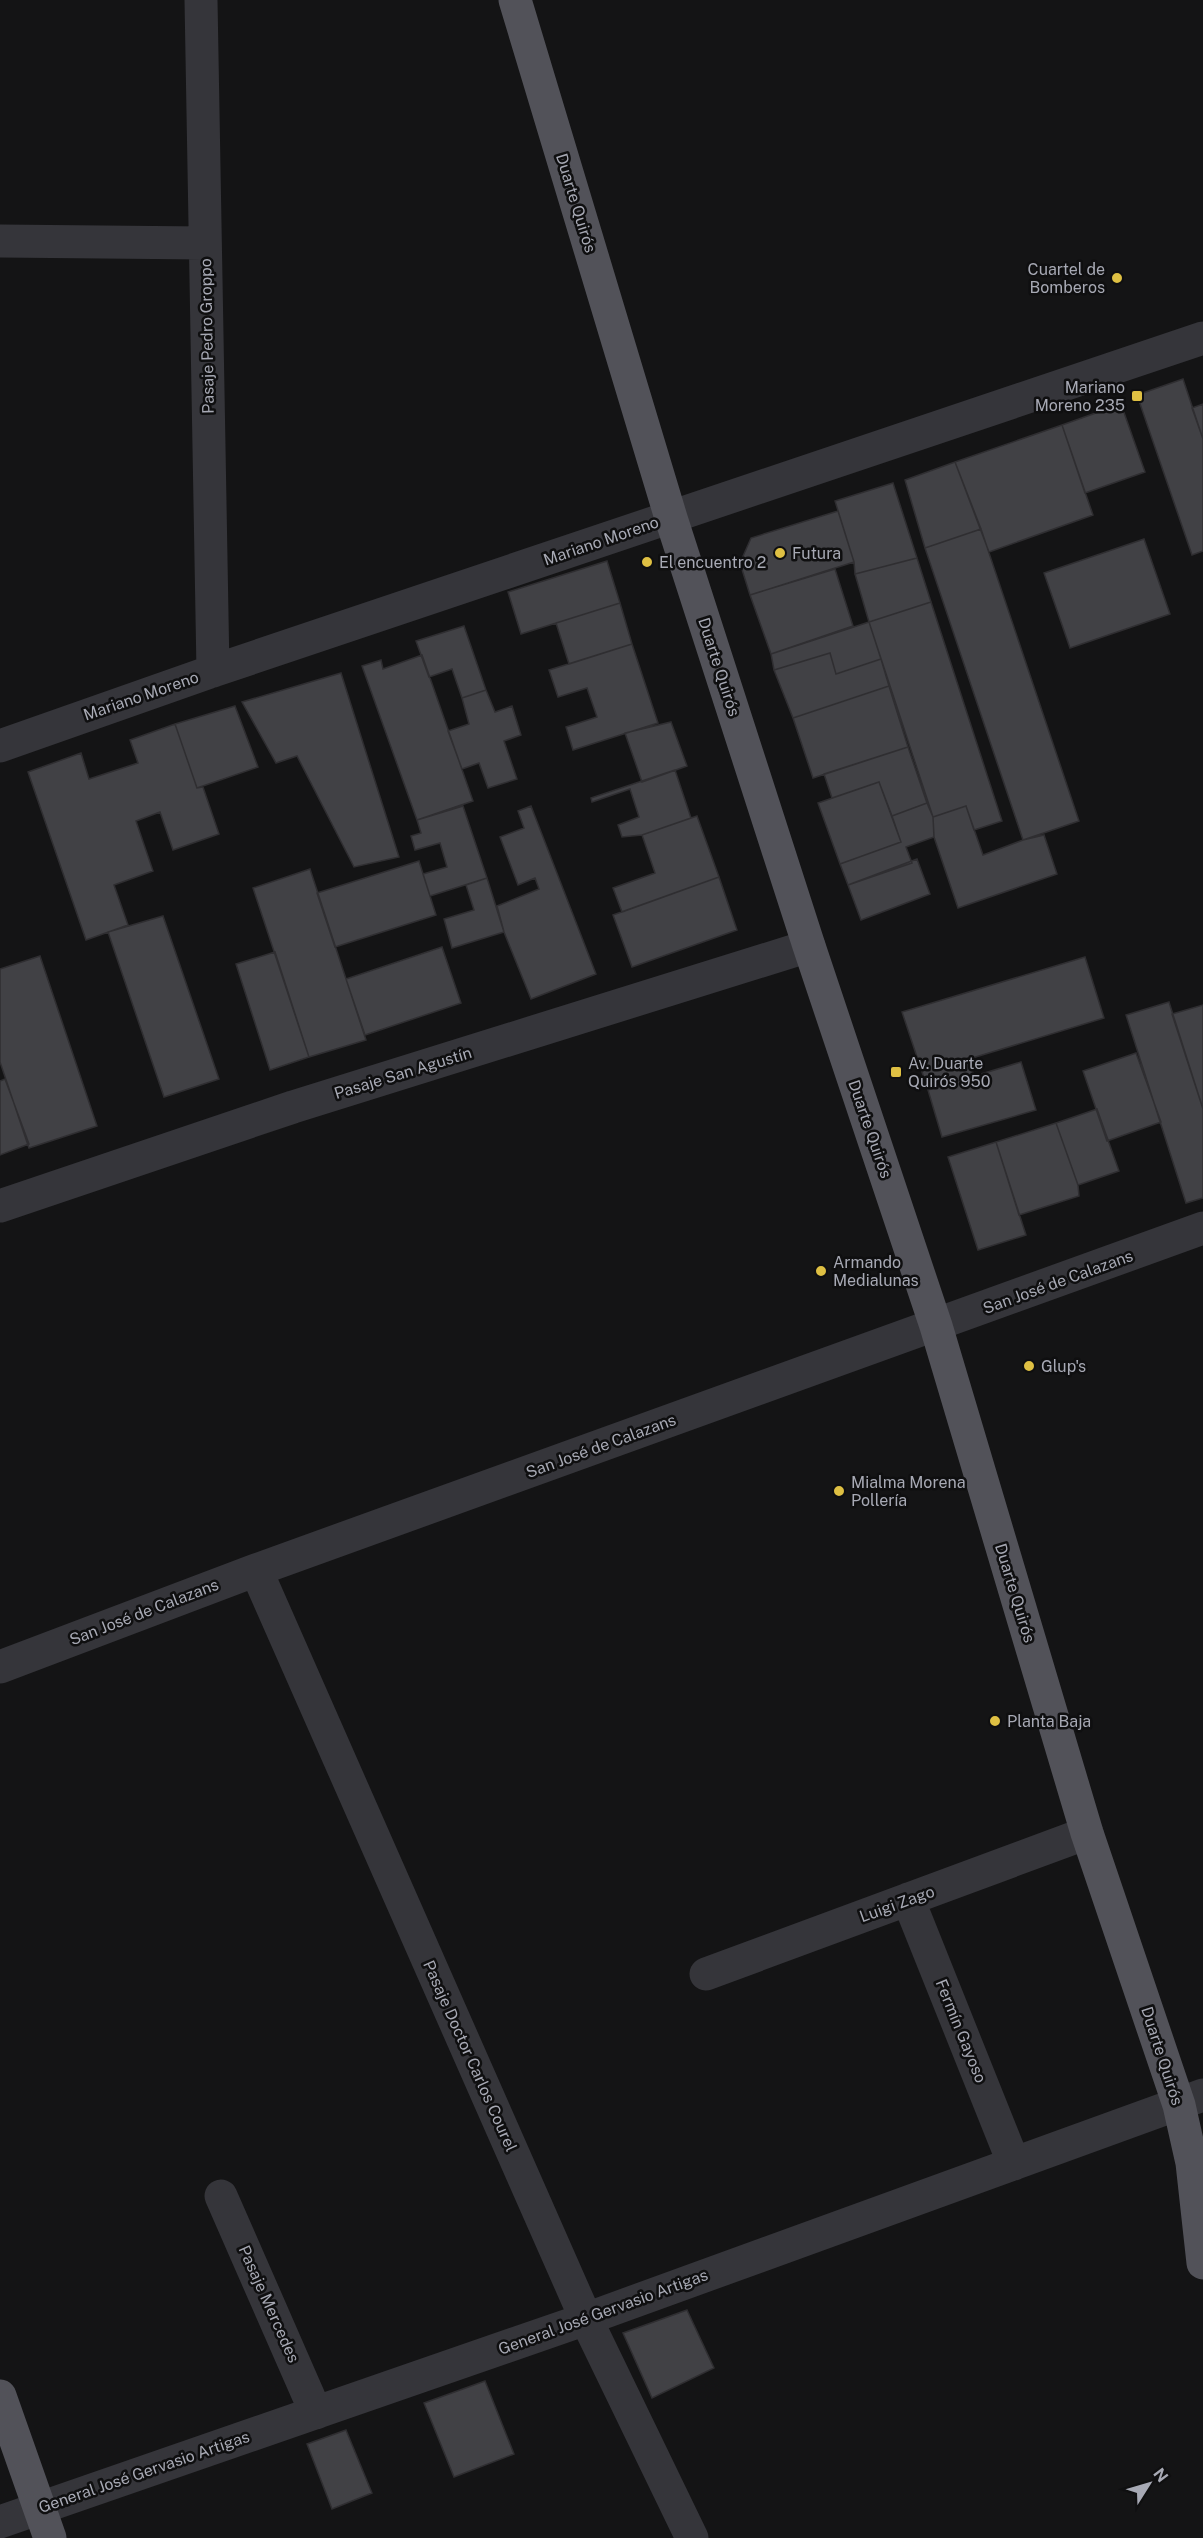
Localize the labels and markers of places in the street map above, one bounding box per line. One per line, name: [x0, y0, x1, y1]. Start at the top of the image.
place label: Cuartel de Bomberos: [1028, 260, 1105, 297]
marker: Cuartel de Bomberos: [1110, 271, 1124, 285]
place label: Mariano Moreno 235: [1035, 378, 1125, 415]
marker: Mariano Moreno 235: [1130, 389, 1144, 403]
place label: Futura: [792, 544, 841, 563]
marker: Futura: [773, 546, 787, 560]
place label: El encuentro 2: [659, 553, 766, 572]
marker: El encuentro 2: [640, 555, 654, 569]
place label: Av. Duarte Quirós 950: [908, 1054, 991, 1091]
marker: Av. Duarte Quirós 950: [889, 1065, 903, 1079]
place label: Armando Medialunas: [833, 1253, 919, 1290]
marker: Armando Medialunas: [814, 1264, 828, 1278]
place label: Glup's: [1041, 1357, 1086, 1376]
marker: Glup's: [1022, 1359, 1036, 1373]
place label: Mialma Morena Pollería: [851, 1473, 966, 1510]
marker: Mialma Morena Pollería: [832, 1484, 846, 1498]
place label: Planta Baja: [1007, 1712, 1091, 1731]
marker: Planta Baja: [988, 1714, 1002, 1728]

